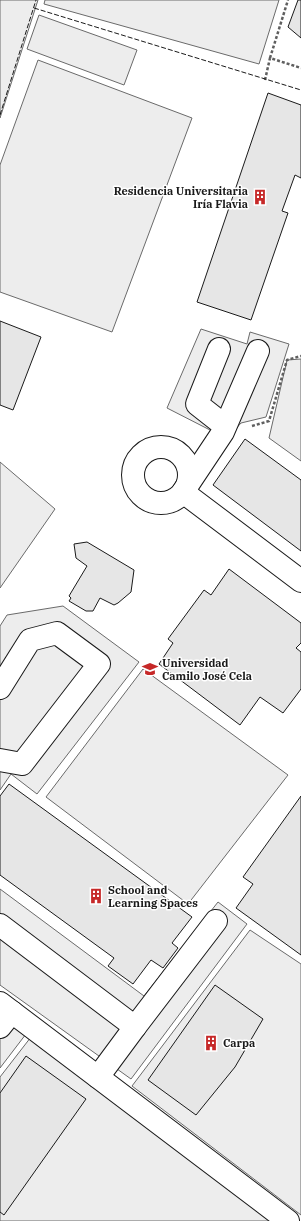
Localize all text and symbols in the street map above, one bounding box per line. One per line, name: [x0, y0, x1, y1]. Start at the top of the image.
place label: Residencia Universitaria Iría Flavia: [114, 184, 248, 211]
building icon: Residencia Universitaria Iría Flavia: [251, 188, 269, 206]
place label: Universidad Camilo José Cela: [162, 656, 252, 683]
school or university icon: Universidad Camilo José Cela: [141, 660, 159, 678]
place label: School and Learning Spaces: [108, 883, 198, 910]
building icon: School and Learning Spaces: [87, 887, 105, 905]
building icon: Carpa: [202, 1034, 220, 1052]
place label: Carpa: [223, 1036, 255, 1050]

